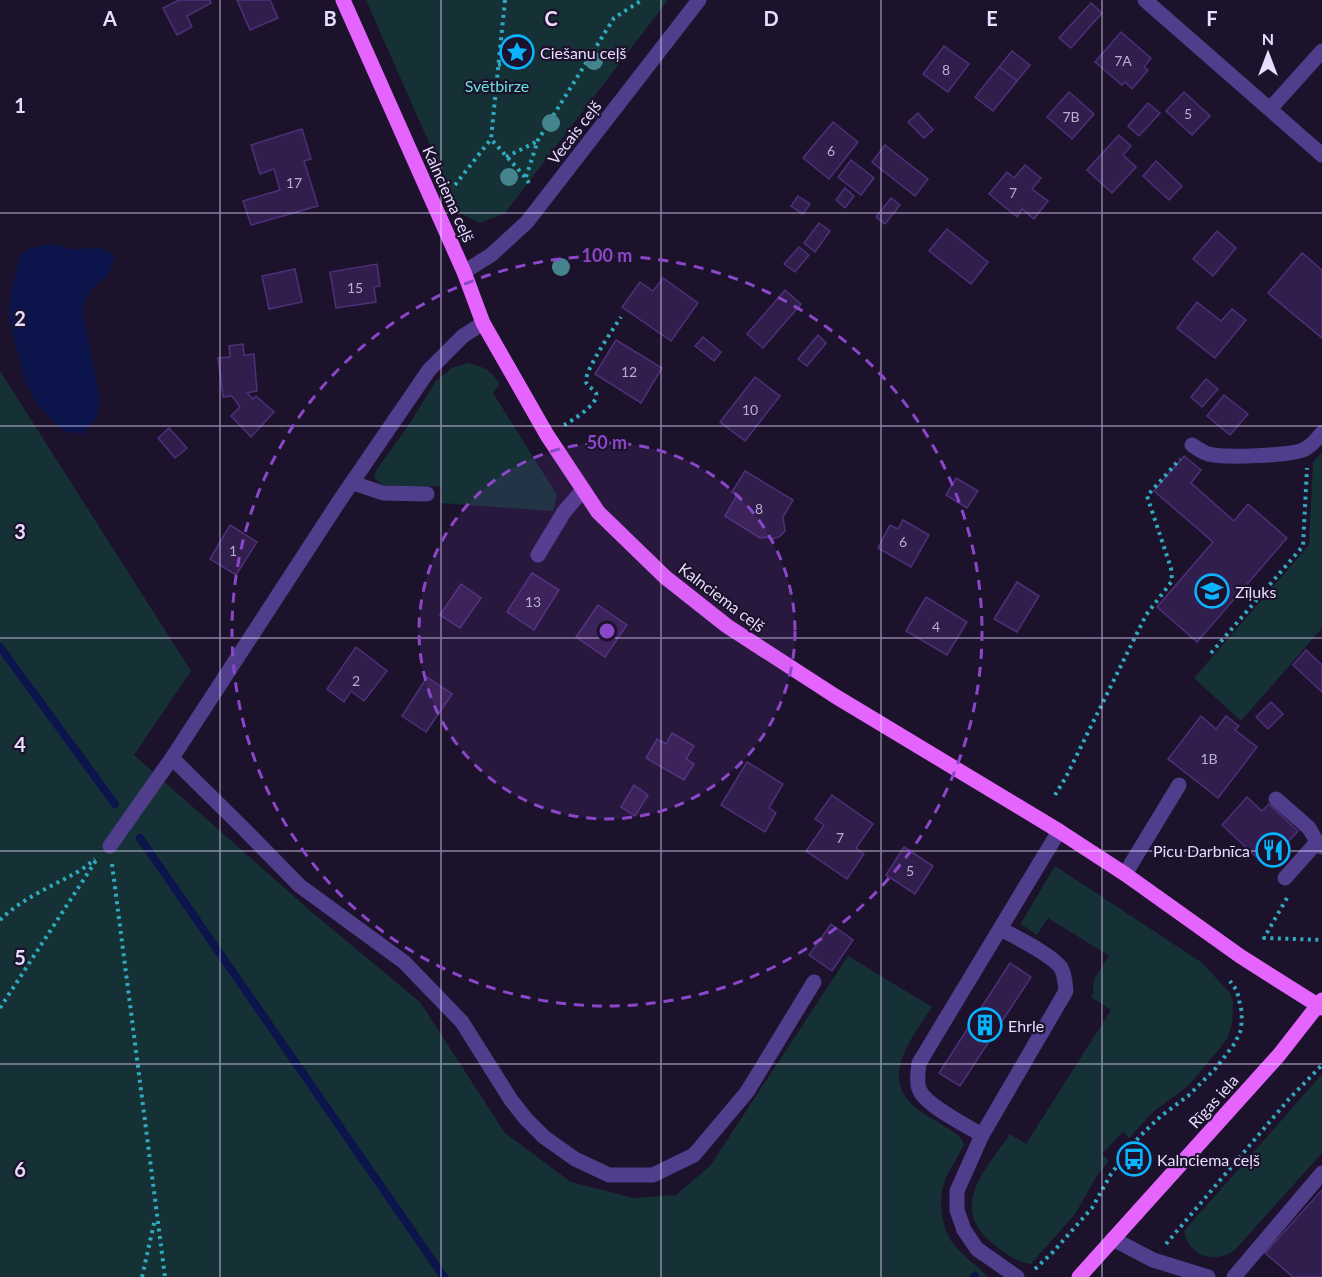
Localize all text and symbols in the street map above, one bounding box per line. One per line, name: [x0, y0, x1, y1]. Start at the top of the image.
text: A: [102, 6, 117, 30]
text: B: [323, 6, 337, 30]
text: C: [544, 6, 558, 30]
text: D: [763, 6, 779, 30]
text: E: [986, 6, 998, 30]
text: F: [1206, 6, 1218, 30]
north arrow: [1238, 24, 1298, 84]
text: N: [1262, 29, 1274, 48]
place icon: Ciešanu ceļš: [499, 34, 535, 70]
place label: Ciešanu ceļš: [540, 43, 627, 62]
house number: 7A: [1114, 52, 1132, 69]
house number: 8: [942, 61, 950, 78]
park label: Svētbirze: [465, 76, 529, 95]
text: 1: [14, 93, 26, 117]
street label: Vecais ceļš: [543, 96, 605, 167]
house number: 5: [1184, 105, 1192, 122]
house number: 7B: [1062, 108, 1080, 125]
house number: 6: [827, 142, 835, 159]
street label: Kalnciema ceļš: [419, 143, 479, 245]
house number: 17: [286, 174, 302, 191]
house number: 7: [1009, 184, 1017, 201]
text: 100 m: [582, 244, 632, 266]
house number: 15: [347, 279, 363, 296]
text: 2: [14, 306, 26, 330]
house number: 12: [621, 363, 637, 380]
house number: 10: [742, 401, 758, 418]
text: 50 m: [587, 431, 627, 453]
house number: 8: [755, 500, 763, 517]
text: 3: [14, 519, 26, 543]
house number: 6: [899, 533, 907, 550]
house number: 1: [229, 542, 237, 559]
street label: Kalnciema ceļš: [675, 558, 769, 636]
school or university icon: Zīļuks: [1194, 573, 1230, 609]
place label: Zīļuks: [1235, 582, 1276, 601]
house number: 13: [525, 593, 541, 610]
house number: 4: [932, 618, 940, 635]
centre of rings: [597, 621, 617, 641]
house number: 2: [352, 672, 360, 689]
text: 4: [14, 732, 26, 756]
house number: 1B: [1200, 750, 1218, 767]
house number: 7: [836, 829, 844, 846]
restaurant icon: Picu Darbnīca: [1255, 832, 1291, 868]
place label: Picu Darbnīca: [1153, 841, 1250, 860]
house number: 5: [906, 862, 914, 879]
text: 5: [14, 945, 26, 969]
building icon: Ehrle: [967, 1007, 1003, 1043]
place label: Ehrle: [1008, 1016, 1044, 1035]
street label: Rīgas iela: [1184, 1070, 1242, 1132]
bus stop icon: Kalnciema ceļš: [1116, 1141, 1152, 1177]
place label: Kalnciema ceļš: [1157, 1150, 1260, 1169]
text: 6: [14, 1157, 26, 1181]

